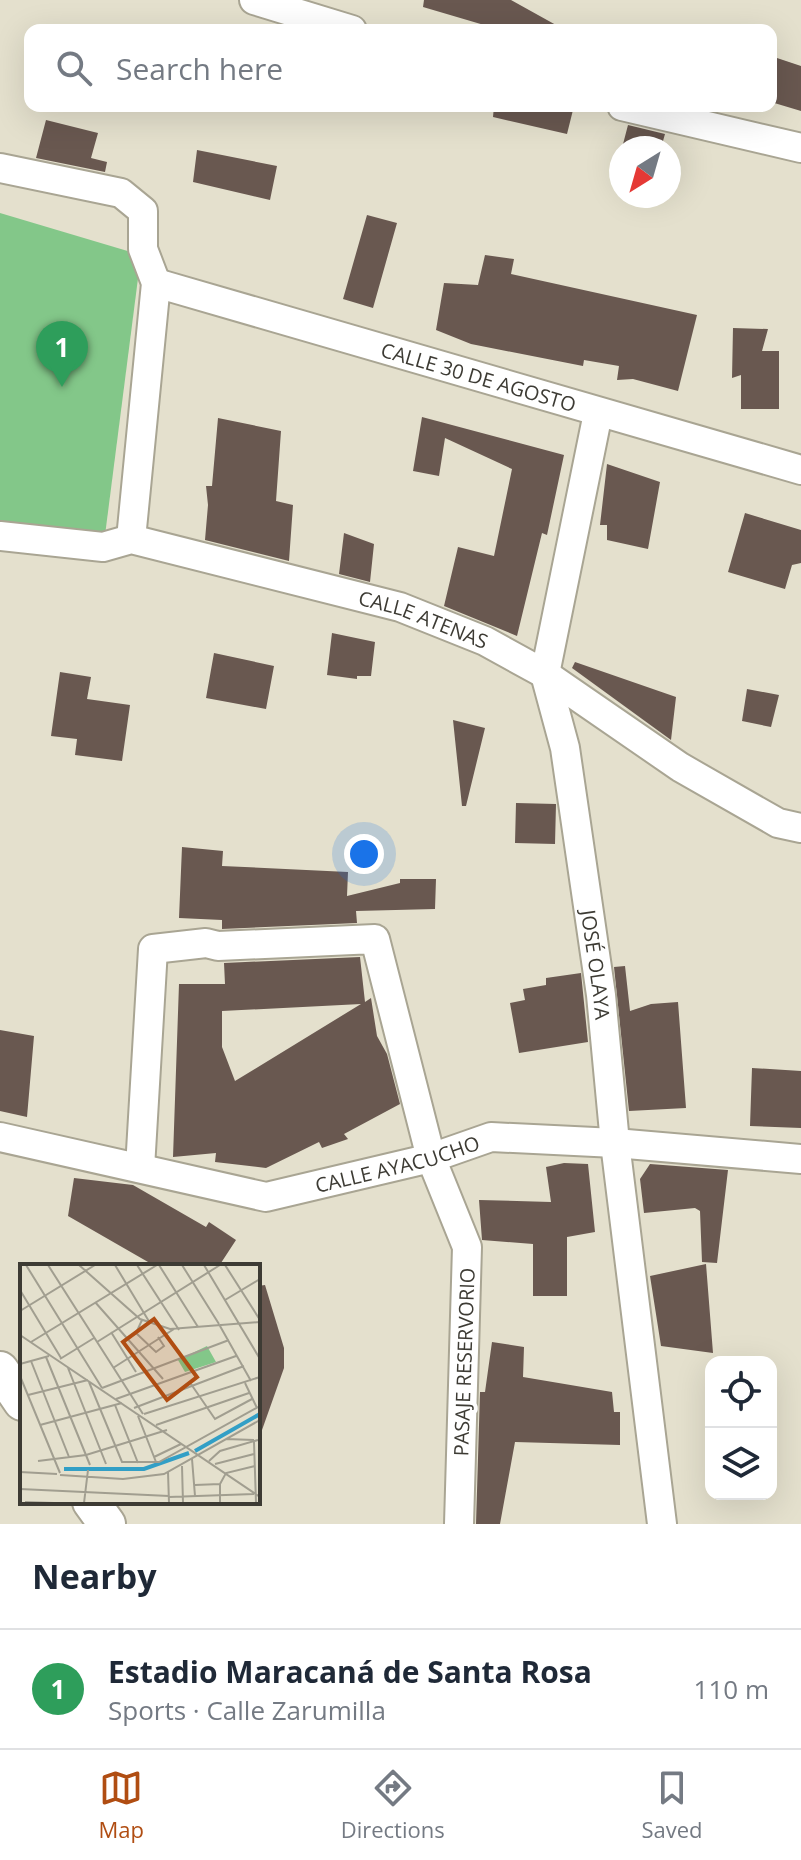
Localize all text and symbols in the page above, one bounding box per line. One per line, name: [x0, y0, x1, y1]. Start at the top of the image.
search box: [24, 24, 777, 112]
icon: search: [52, 46, 96, 90]
text: Search here: [116, 48, 283, 89]
north arrow: [609, 136, 681, 208]
pin: 1: [36, 321, 88, 387]
street label: CALLE 30 DE AGOSTO: [378, 336, 579, 418]
street label: CALLE ATENAS: [356, 584, 492, 654]
your location: [344, 834, 384, 874]
street label: JOSÉ OLAYA: [575, 906, 617, 1021]
street label: CALLE AYACUCHO: [312, 1129, 483, 1198]
inset map: [20, 1264, 260, 1504]
street label: PASAJE RESERVORIO: [447, 1267, 481, 1457]
map controls: [705, 1356, 777, 1500]
button: locate: [705, 1356, 777, 1428]
button: layers: [705, 1428, 777, 1500]
text: Nearby: [32, 1553, 157, 1599]
text: Estadio Maracaná de Santa Rosa: [108, 1651, 592, 1692]
text: 1: [51, 1671, 65, 1707]
text: 110 m: [694, 1671, 769, 1707]
text: Sports · Calle Zarumilla: [108, 1692, 386, 1728]
tab: Map: [98, 1766, 144, 1844]
tab: Directions: [341, 1766, 445, 1844]
tab: Saved: [641, 1766, 703, 1844]

